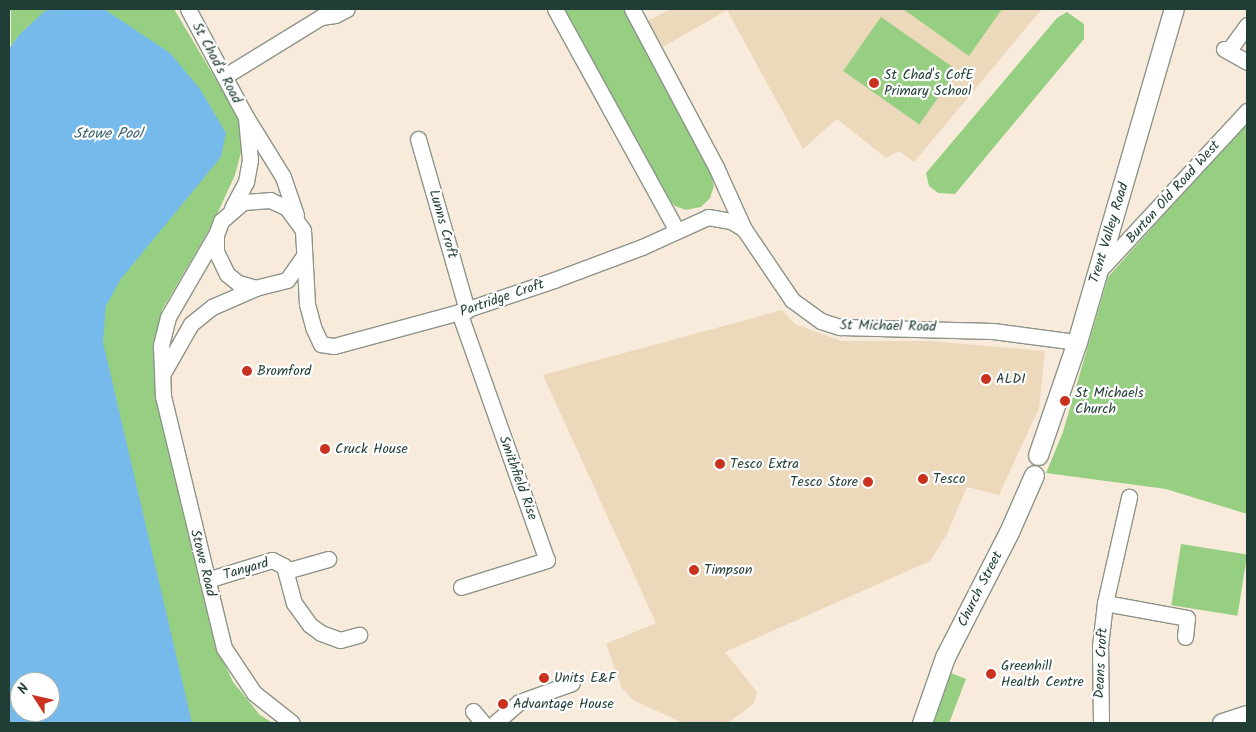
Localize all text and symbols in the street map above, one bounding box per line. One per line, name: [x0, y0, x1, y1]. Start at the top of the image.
street label: St Chad's Road: [189, 20, 245, 106]
place label: St Chad's CofE Primary School: [884, 67, 974, 100]
marker: St Chad's CofE Primary School: [868, 77, 880, 89]
water label: Stowe Pool: [74, 126, 142, 144]
street label: Burton Old Road West: [1123, 137, 1223, 247]
street label: Trent Valley Road: [1086, 181, 1132, 285]
street label: Lunns Croft: [425, 188, 461, 260]
street label: Partridge Croft: [458, 276, 546, 320]
street label: St Michael Road: [840, 317, 936, 335]
place label: Bromford: [257, 363, 311, 379]
marker: Bromford: [241, 365, 253, 377]
place label: ALDI: [996, 371, 1026, 387]
marker: ALDI: [980, 373, 992, 385]
place label: St Michaels Church: [1075, 385, 1144, 418]
marker: St Michaels Church: [1059, 395, 1071, 407]
street label: Smithfield Rise: [495, 434, 541, 522]
place label: Cruck House: [335, 441, 408, 457]
marker: Cruck House: [319, 443, 331, 455]
place label: Tesco Extra: [730, 456, 799, 472]
marker: Tesco Extra: [714, 458, 726, 470]
place label: Tesco: [933, 471, 965, 487]
marker: Tesco: [917, 473, 929, 485]
place label: Tesco Store: [790, 474, 858, 490]
marker: Tesco Store: [862, 476, 874, 488]
street label: Stowe Road: [187, 528, 219, 598]
street label: Church Street: [954, 549, 1006, 629]
street label: Tanyard: [221, 555, 271, 583]
place label: Timpson: [704, 562, 752, 578]
marker: Timpson: [688, 564, 700, 576]
street label: Deans Croft: [1091, 627, 1111, 699]
place label: Greenhill Health Centre: [1001, 658, 1084, 690]
marker: Greenhill Health Centre: [985, 668, 997, 680]
place label: Units E&F: [554, 670, 616, 686]
north arrow: [10, 672, 60, 722]
marker: Units E&F: [538, 672, 550, 684]
text: N: [12, 679, 35, 699]
place label: Advantage House: [513, 696, 614, 712]
marker: Advantage House: [497, 698, 509, 710]

